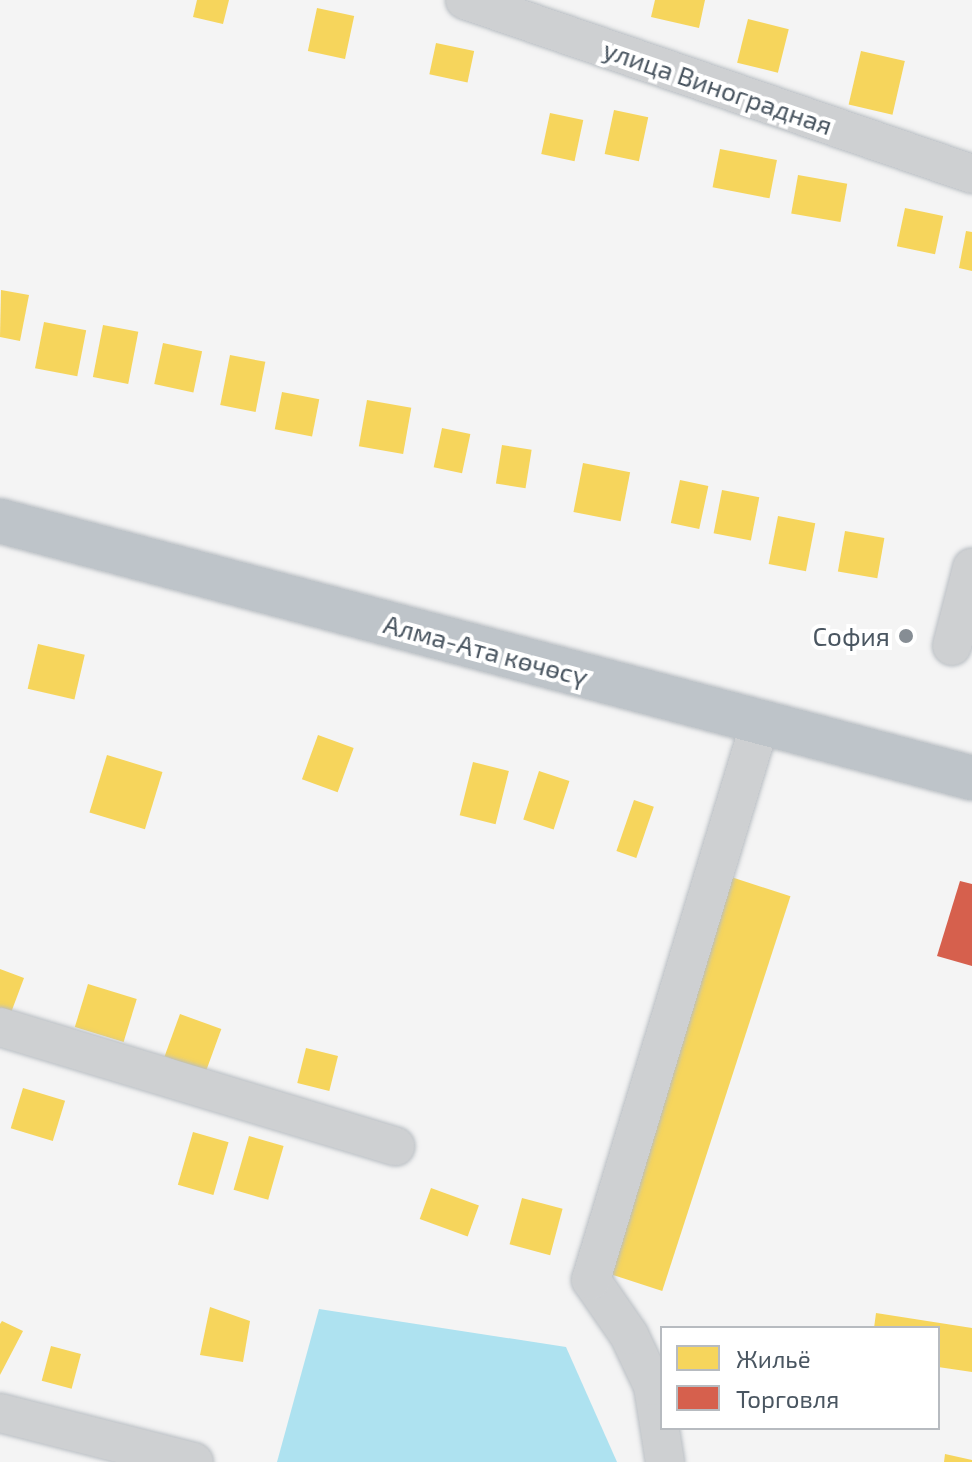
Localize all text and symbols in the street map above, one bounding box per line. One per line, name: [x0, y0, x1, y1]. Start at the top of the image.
street label: улица Виноградная: [599, 33, 837, 141]
street label: Алма-Ата көчөсү: [380, 608, 592, 692]
place label: София: [812, 620, 890, 652]
marker: София: [897, 627, 915, 645]
legend: [660, 1326, 940, 1430]
text: Жильё: [736, 1344, 811, 1373]
text: Торговля: [736, 1384, 839, 1413]

